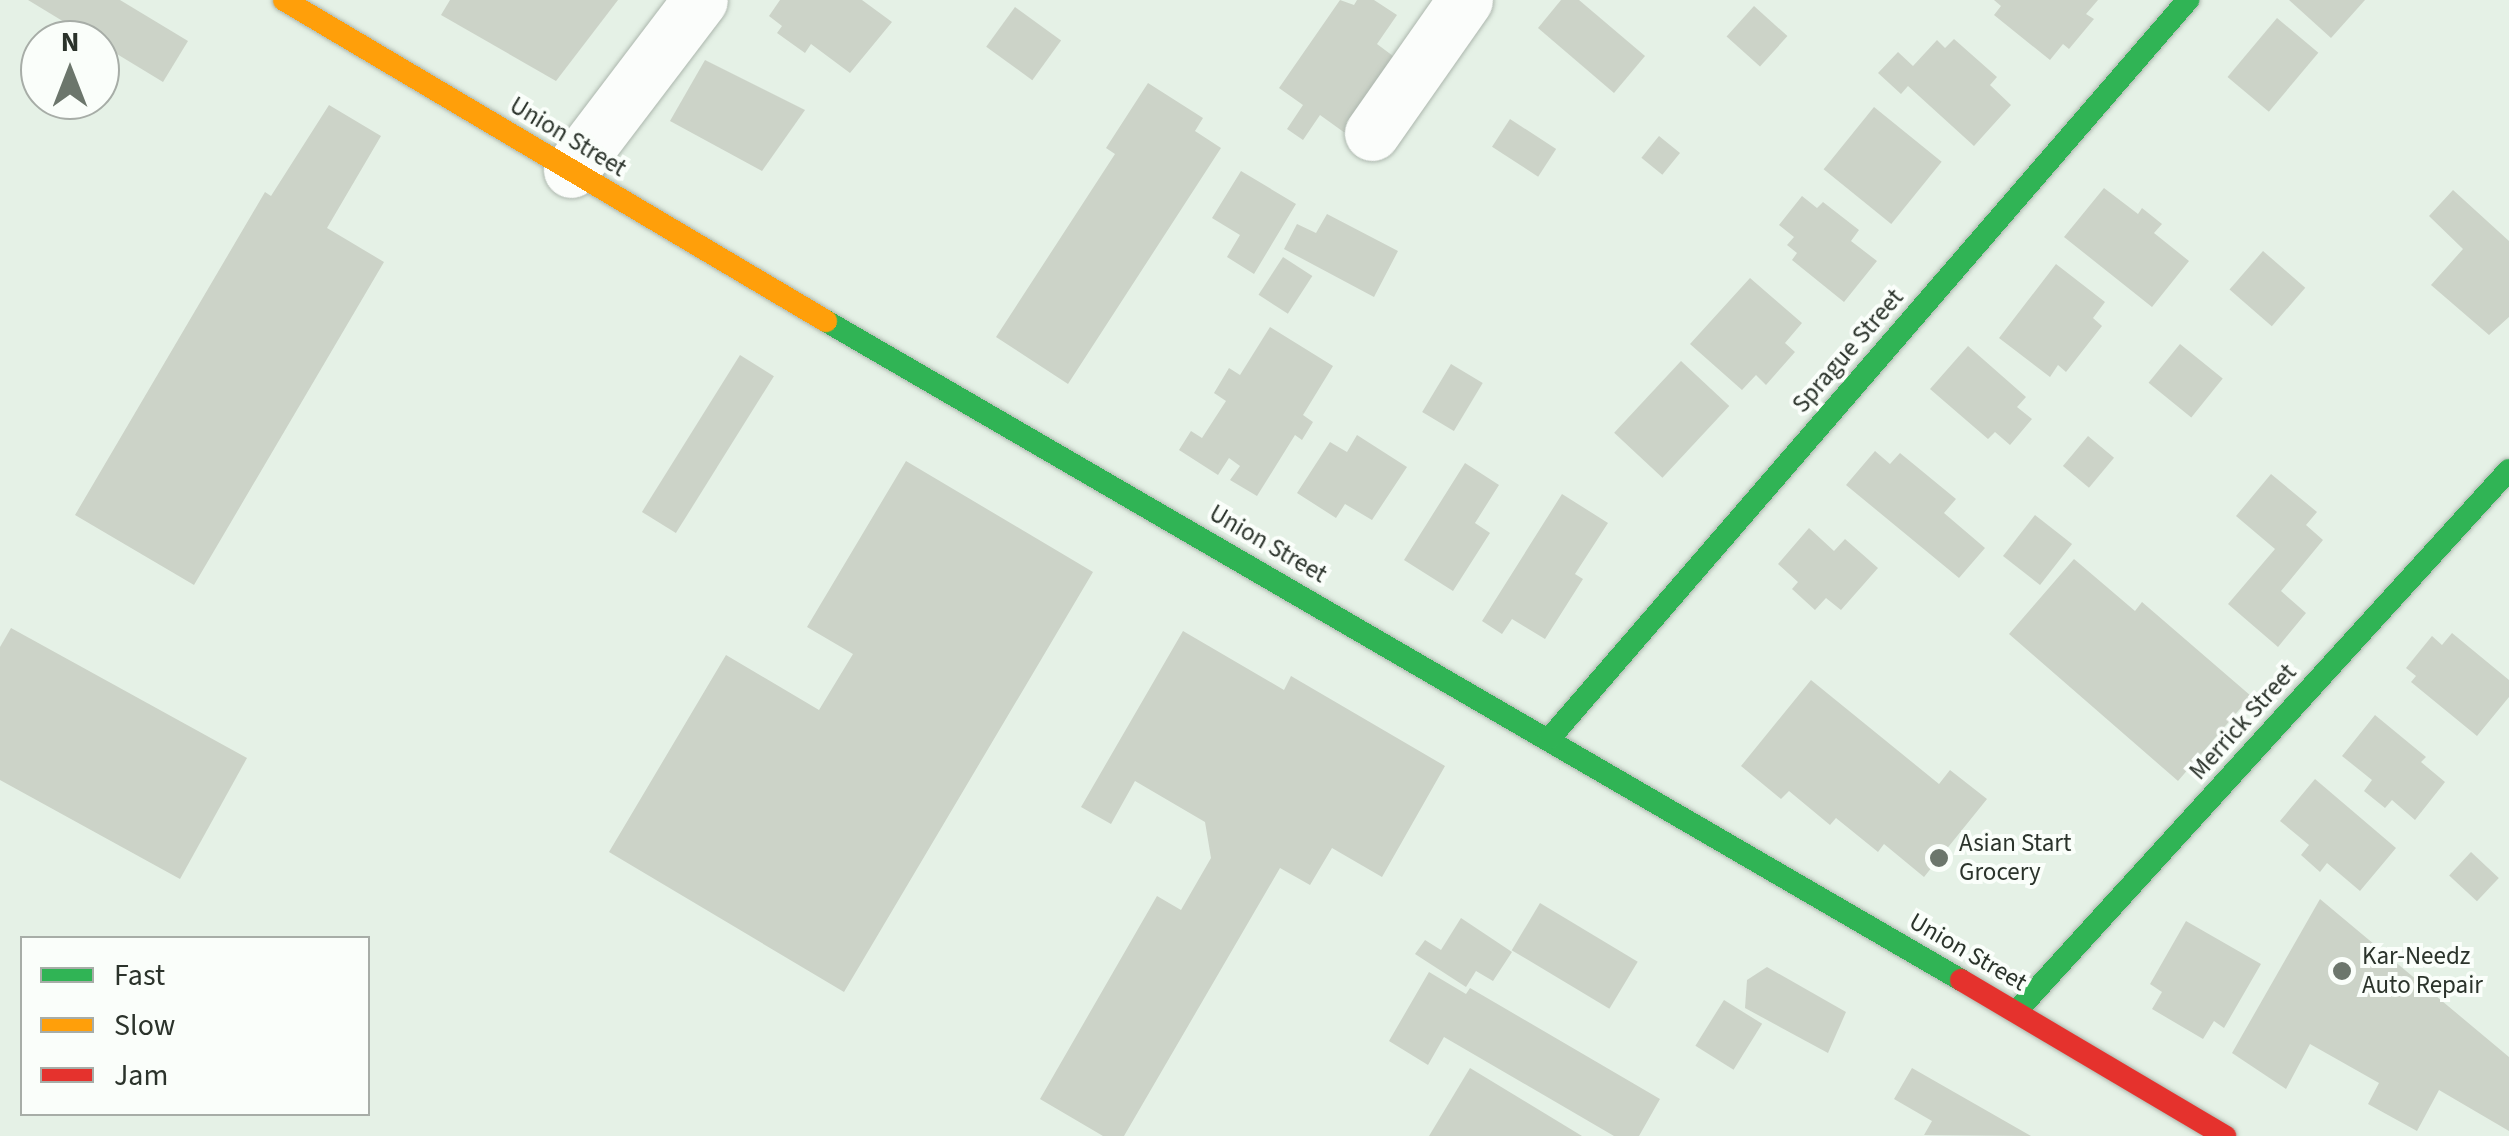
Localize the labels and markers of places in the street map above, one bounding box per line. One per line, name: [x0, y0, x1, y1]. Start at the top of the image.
place label: Asian Start Grocery: [1959, 829, 2071, 888]
marker: Asian Start Grocery: [1928, 847, 1950, 869]
place label: Kar-Needz Auto Repair: [2362, 942, 2483, 1001]
marker: Kar-Needz Auto Repair: [2331, 960, 2353, 982]

